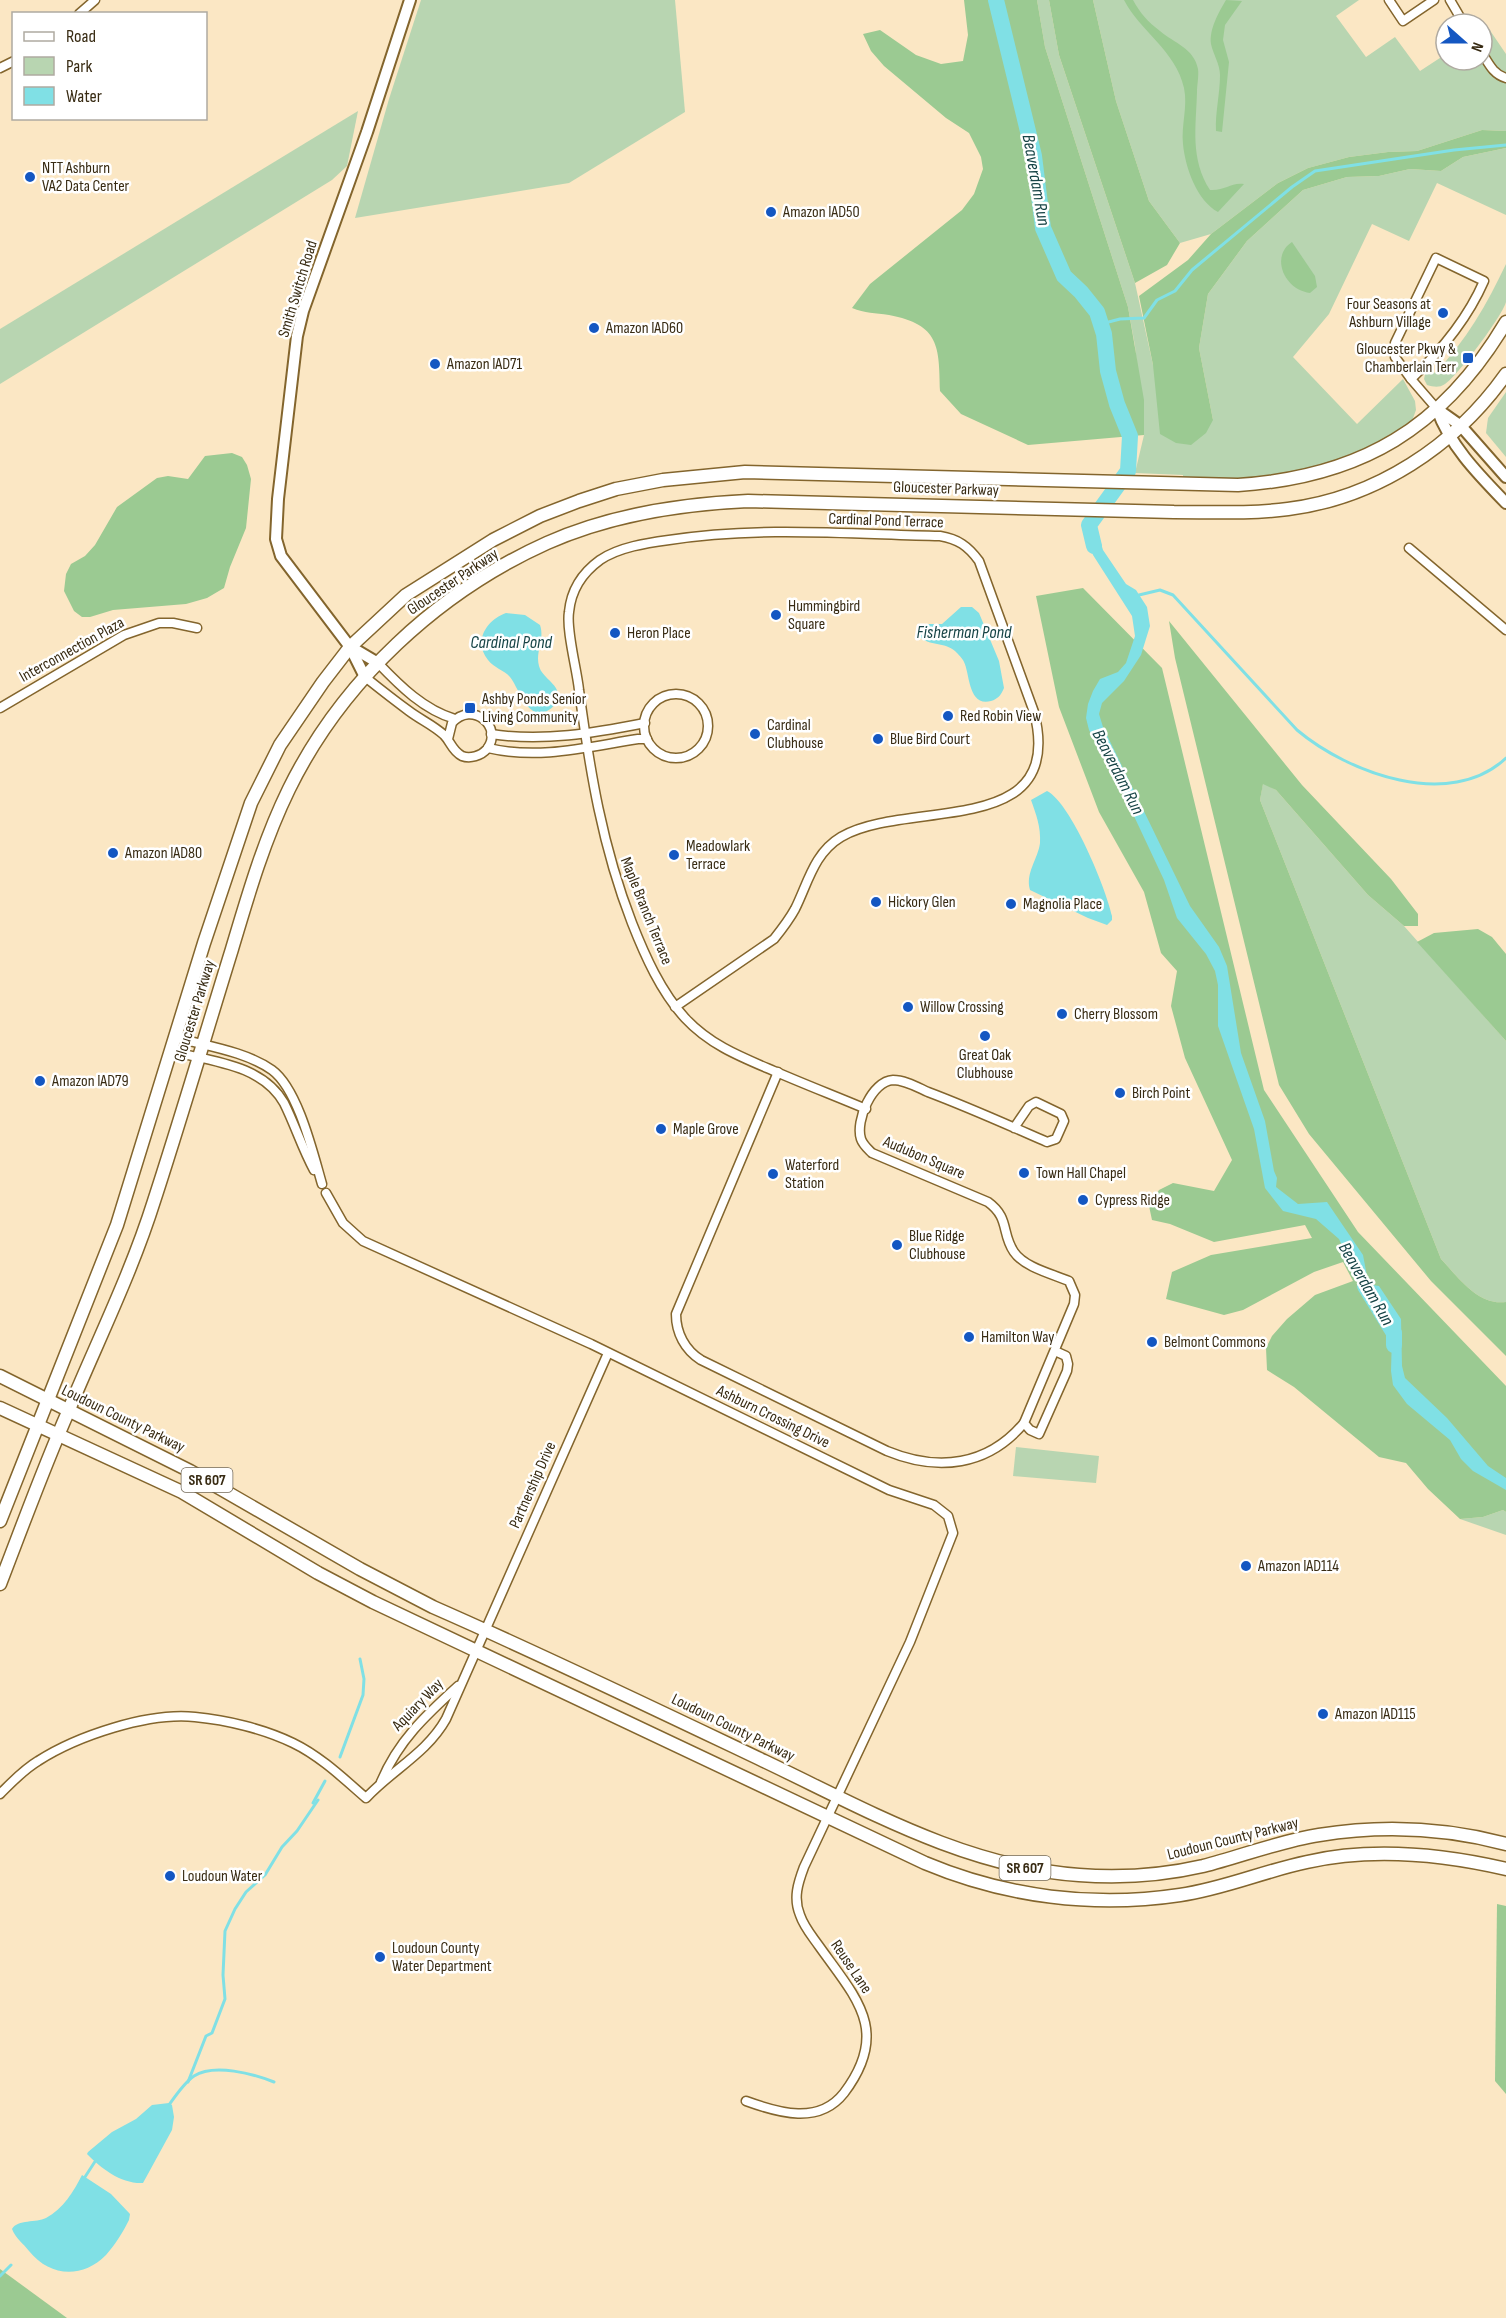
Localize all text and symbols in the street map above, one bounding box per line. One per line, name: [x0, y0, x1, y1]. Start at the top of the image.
legend: [12, 12, 207, 120]
north arrow: [1434, 12, 1494, 72]
text: Road: [66, 26, 96, 47]
text: N: [1466, 39, 1487, 54]
text: Park: [66, 56, 92, 77]
text: Water: [66, 86, 102, 107]
water label: Beaverdam Run: [1018, 133, 1054, 228]
place label: NTT Ashburn VA2 Data Center: [42, 159, 130, 196]
marker: NTT Ashburn VA2 Data Center: [23, 170, 37, 184]
place label: Amazon IAD50: [782, 203, 860, 222]
marker: Amazon IAD50: [764, 205, 778, 219]
street label: Smith Switch Road: [274, 238, 322, 340]
place label: Four Seasons at Ashburn Village: [1347, 295, 1431, 332]
marker: Four Seasons at Ashburn Village: [1436, 306, 1450, 320]
place label: Amazon IAD60: [605, 319, 683, 338]
marker: Amazon IAD60: [587, 321, 601, 335]
place label: Gloucester Pkwy & Chamberlain Terr: [1356, 340, 1456, 377]
marker: Gloucester Pkwy & Chamberlain Terr: [1461, 351, 1475, 365]
place label: Amazon IAD71: [446, 355, 523, 374]
marker: Amazon IAD71: [428, 357, 442, 371]
street label: Gloucester Parkway: [893, 478, 999, 500]
street label: Cardinal Pond Terrace: [828, 509, 944, 533]
street label: Gloucester Parkway: [404, 545, 502, 619]
place label: Hummingbird Square: [788, 597, 860, 634]
marker: Hummingbird Square: [769, 608, 783, 622]
street label: Interconnection Plaza: [16, 613, 128, 687]
water label: Fisherman Pond: [917, 622, 1012, 643]
place label: Heron Place: [627, 624, 691, 643]
marker: Heron Place: [608, 626, 622, 640]
water label: Cardinal Pond: [470, 632, 552, 653]
place label: Ashby Ponds Senior Living Community: [481, 690, 587, 727]
marker: Ashby Ponds Senior Living Community: [463, 701, 477, 715]
place label: Red Robin View: [960, 707, 1041, 726]
marker: Red Robin View: [941, 709, 955, 723]
place label: Cardinal Clubhouse: [767, 716, 823, 753]
water label: Beaverdam Run: [1088, 726, 1149, 818]
marker: Cardinal Clubhouse: [748, 727, 762, 741]
place label: Blue Bird Court: [890, 730, 970, 749]
marker: Blue Bird Court: [871, 732, 885, 746]
place label: Meadowlark Terrace: [686, 837, 750, 874]
place label: Amazon IAD80: [124, 844, 202, 863]
marker: Amazon IAD80: [106, 846, 120, 860]
marker: Meadowlark Terrace: [667, 848, 681, 862]
street label: Maple Branch Terrace: [616, 854, 676, 968]
place label: Hickory Glen: [888, 893, 956, 912]
marker: Hickory Glen: [869, 895, 883, 909]
place label: Magnolia Place: [1023, 895, 1102, 914]
marker: Magnolia Place: [1004, 897, 1018, 911]
street label: Gloucester Parkway: [170, 958, 220, 1064]
place label: Willow Crossing: [920, 998, 1004, 1017]
marker: Willow Crossing: [901, 1000, 915, 1014]
place label: Cherry Blossom: [1074, 1005, 1158, 1024]
marker: Cherry Blossom: [1055, 1007, 1069, 1021]
marker: Great Oak Clubhouse: [978, 1029, 992, 1043]
place label: Great Oak Clubhouse: [957, 1046, 1013, 1083]
place label: Amazon IAD79: [51, 1072, 129, 1091]
marker: Amazon IAD79: [33, 1074, 47, 1088]
place label: Birch Point: [1132, 1084, 1191, 1103]
marker: Birch Point: [1113, 1086, 1127, 1100]
place label: Maple Grove: [673, 1120, 739, 1139]
marker: Maple Grove: [654, 1122, 668, 1136]
street label: Audubon Square: [879, 1132, 968, 1184]
place label: Waterford Station: [785, 1156, 839, 1193]
place label: Town Hall Chapel: [1036, 1164, 1126, 1183]
marker: Town Hall Chapel: [1017, 1166, 1031, 1180]
marker: Waterford Station: [766, 1167, 780, 1181]
place label: Cypress Ridge: [1095, 1191, 1170, 1210]
marker: Cypress Ridge: [1076, 1193, 1090, 1207]
place label: Blue Ridge Clubhouse: [909, 1227, 965, 1264]
marker: Blue Ridge Clubhouse: [890, 1238, 904, 1252]
water label: Beaverdam Run: [1334, 1239, 1398, 1330]
place label: Hamilton Way: [981, 1328, 1055, 1347]
marker: Hamilton Way: [962, 1330, 976, 1344]
place label: Belmont Commons: [1164, 1333, 1266, 1352]
marker: Belmont Commons: [1145, 1335, 1159, 1349]
street label: Loudoun County Parkway: [58, 1381, 188, 1457]
street label: Ashburn Crossing Drive: [712, 1381, 833, 1453]
street label: Partnership Drive: [505, 1439, 561, 1531]
road number: SR 607: [182, 1468, 232, 1492]
place label: Amazon IAD114: [1257, 1557, 1339, 1576]
marker: Amazon IAD114: [1239, 1559, 1253, 1573]
street label: Aquiary Way: [388, 1675, 447, 1736]
street label: Loudoun County Parkway: [668, 1690, 798, 1766]
place label: Amazon IAD115: [1334, 1705, 1416, 1724]
marker: Amazon IAD115: [1316, 1707, 1330, 1721]
street label: Loudoun County Parkway: [1165, 1814, 1301, 1864]
road number: SR 607: [1000, 1856, 1050, 1880]
place label: Loudoun Water: [182, 1867, 263, 1886]
marker: Loudoun Water: [163, 1869, 177, 1883]
street label: Reuse Lane: [826, 1937, 876, 1997]
place label: Loudoun County Water Department: [392, 1939, 492, 1976]
marker: Loudoun County Water Department: [373, 1950, 387, 1964]

